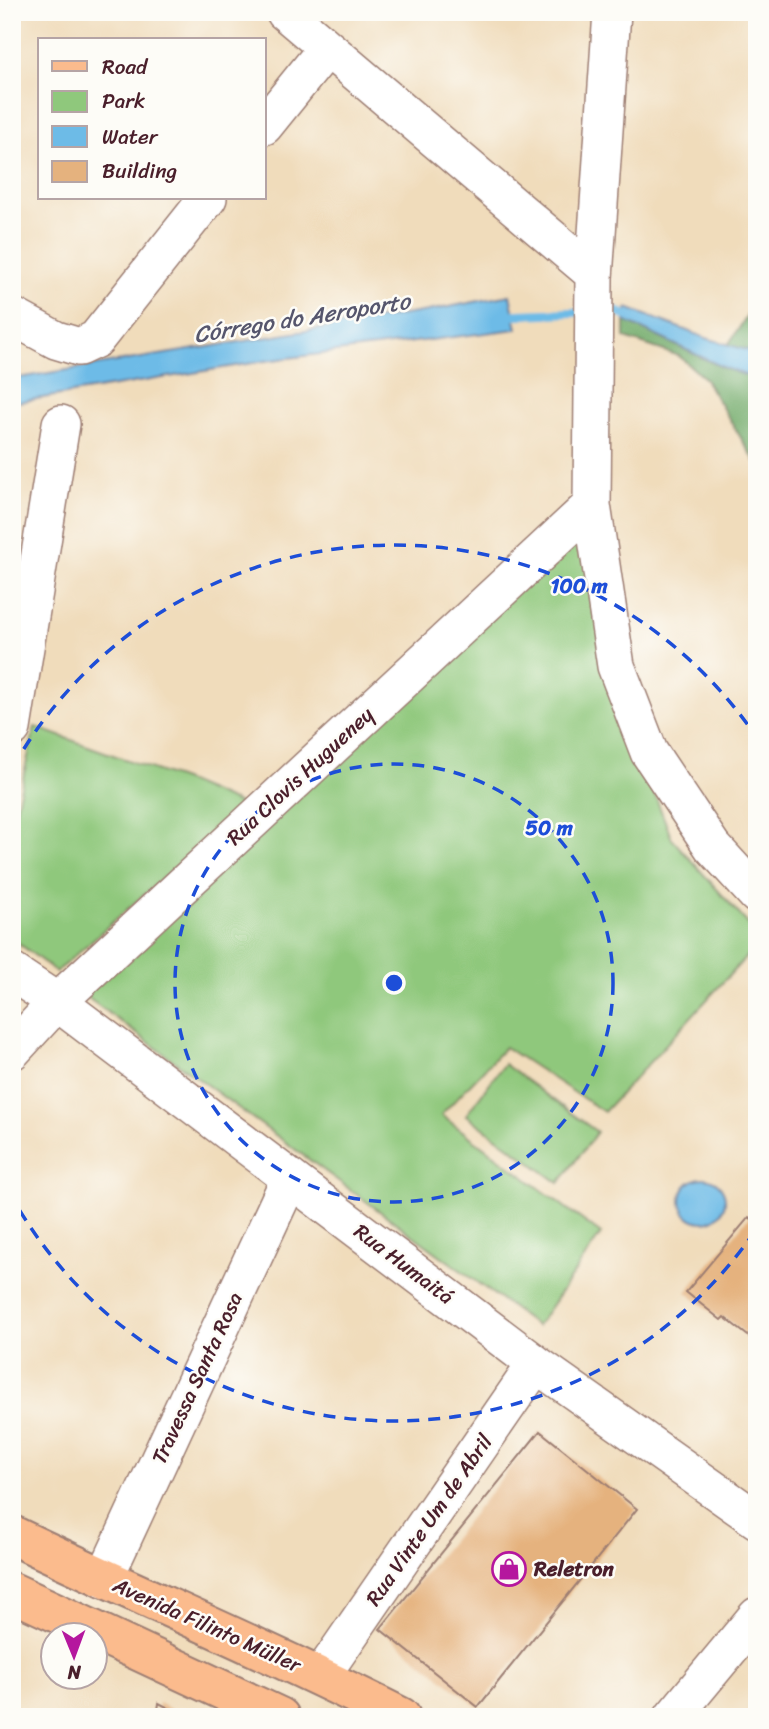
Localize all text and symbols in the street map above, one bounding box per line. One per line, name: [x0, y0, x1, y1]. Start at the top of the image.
legend: [38, 38, 266, 200]
text: Road: [102, 48, 149, 86]
text: Park: [102, 82, 145, 120]
text: Water: [102, 118, 159, 156]
text: Building: [102, 152, 178, 190]
water label: Córrego do Aeroporto: [191, 280, 415, 355]
text: 100 m: [550, 567, 608, 605]
street label: Rua Clovis Hugueney: [217, 697, 383, 855]
text: 50 m: [525, 809, 574, 847]
centre of rings: [382, 971, 406, 995]
street label: Rua Humaitá: [345, 1213, 463, 1315]
street label: Travessa Santa Rosa: [140, 1285, 254, 1471]
street label: Rua Vinte Um de Abril: [355, 1425, 503, 1614]
shop icon: Reletron: [490, 1550, 528, 1588]
place label: Reletron: [533, 1550, 615, 1588]
street label: Avenida Filinto Müller: [106, 1566, 309, 1684]
north arrow: [38, 1620, 108, 1690]
text: N: [67, 1656, 82, 1689]

